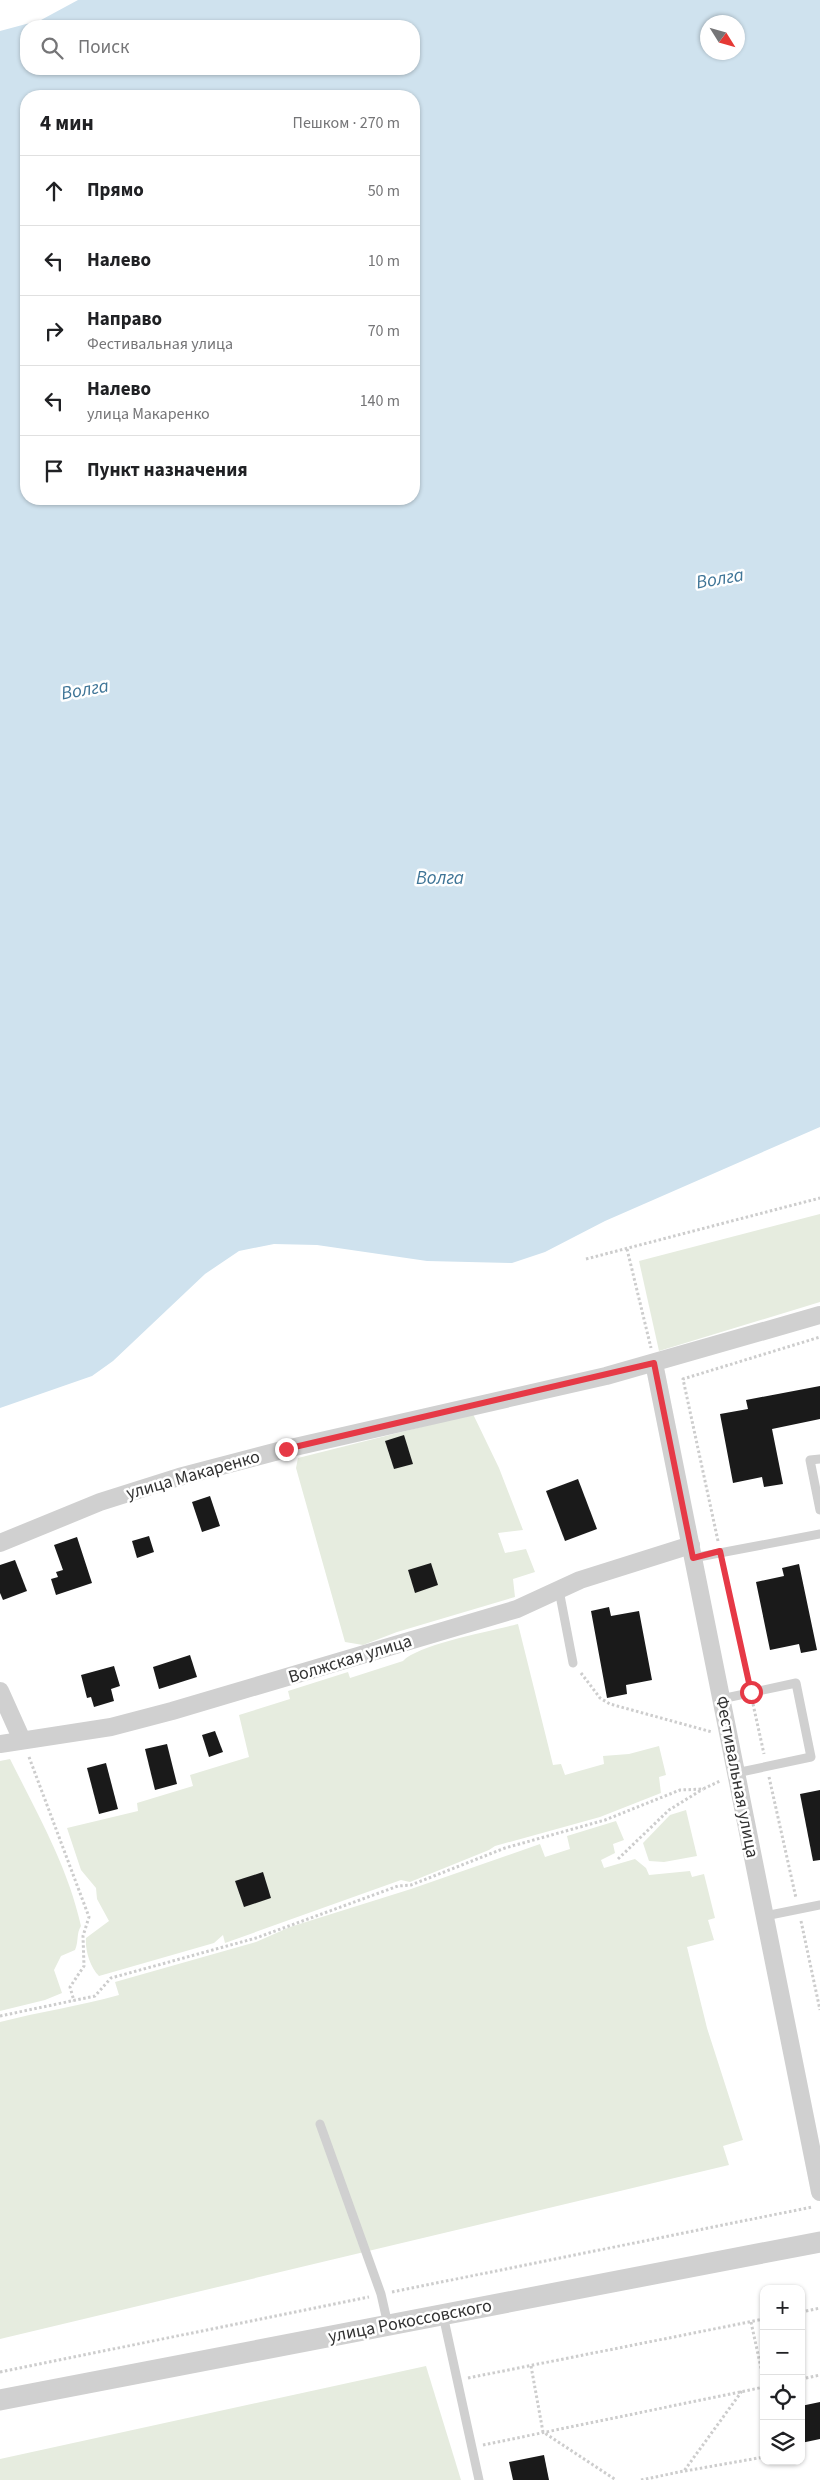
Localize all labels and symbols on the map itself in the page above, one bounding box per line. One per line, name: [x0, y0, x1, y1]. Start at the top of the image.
north arrow: [700, 15, 745, 60]
water label: Волга: [694, 562, 746, 596]
water label: Волга: [59, 673, 111, 707]
water label: Волга: [416, 865, 464, 892]
route end: [275, 1438, 298, 1461]
street label: улица Макаренко: [123, 1444, 263, 1506]
street label: Волжская улица: [285, 1628, 415, 1690]
route start: [740, 1681, 763, 1704]
street label: Фестивальная улица: [709, 1694, 765, 1860]
street label: улица Рокоссовского: [326, 2293, 494, 2349]

